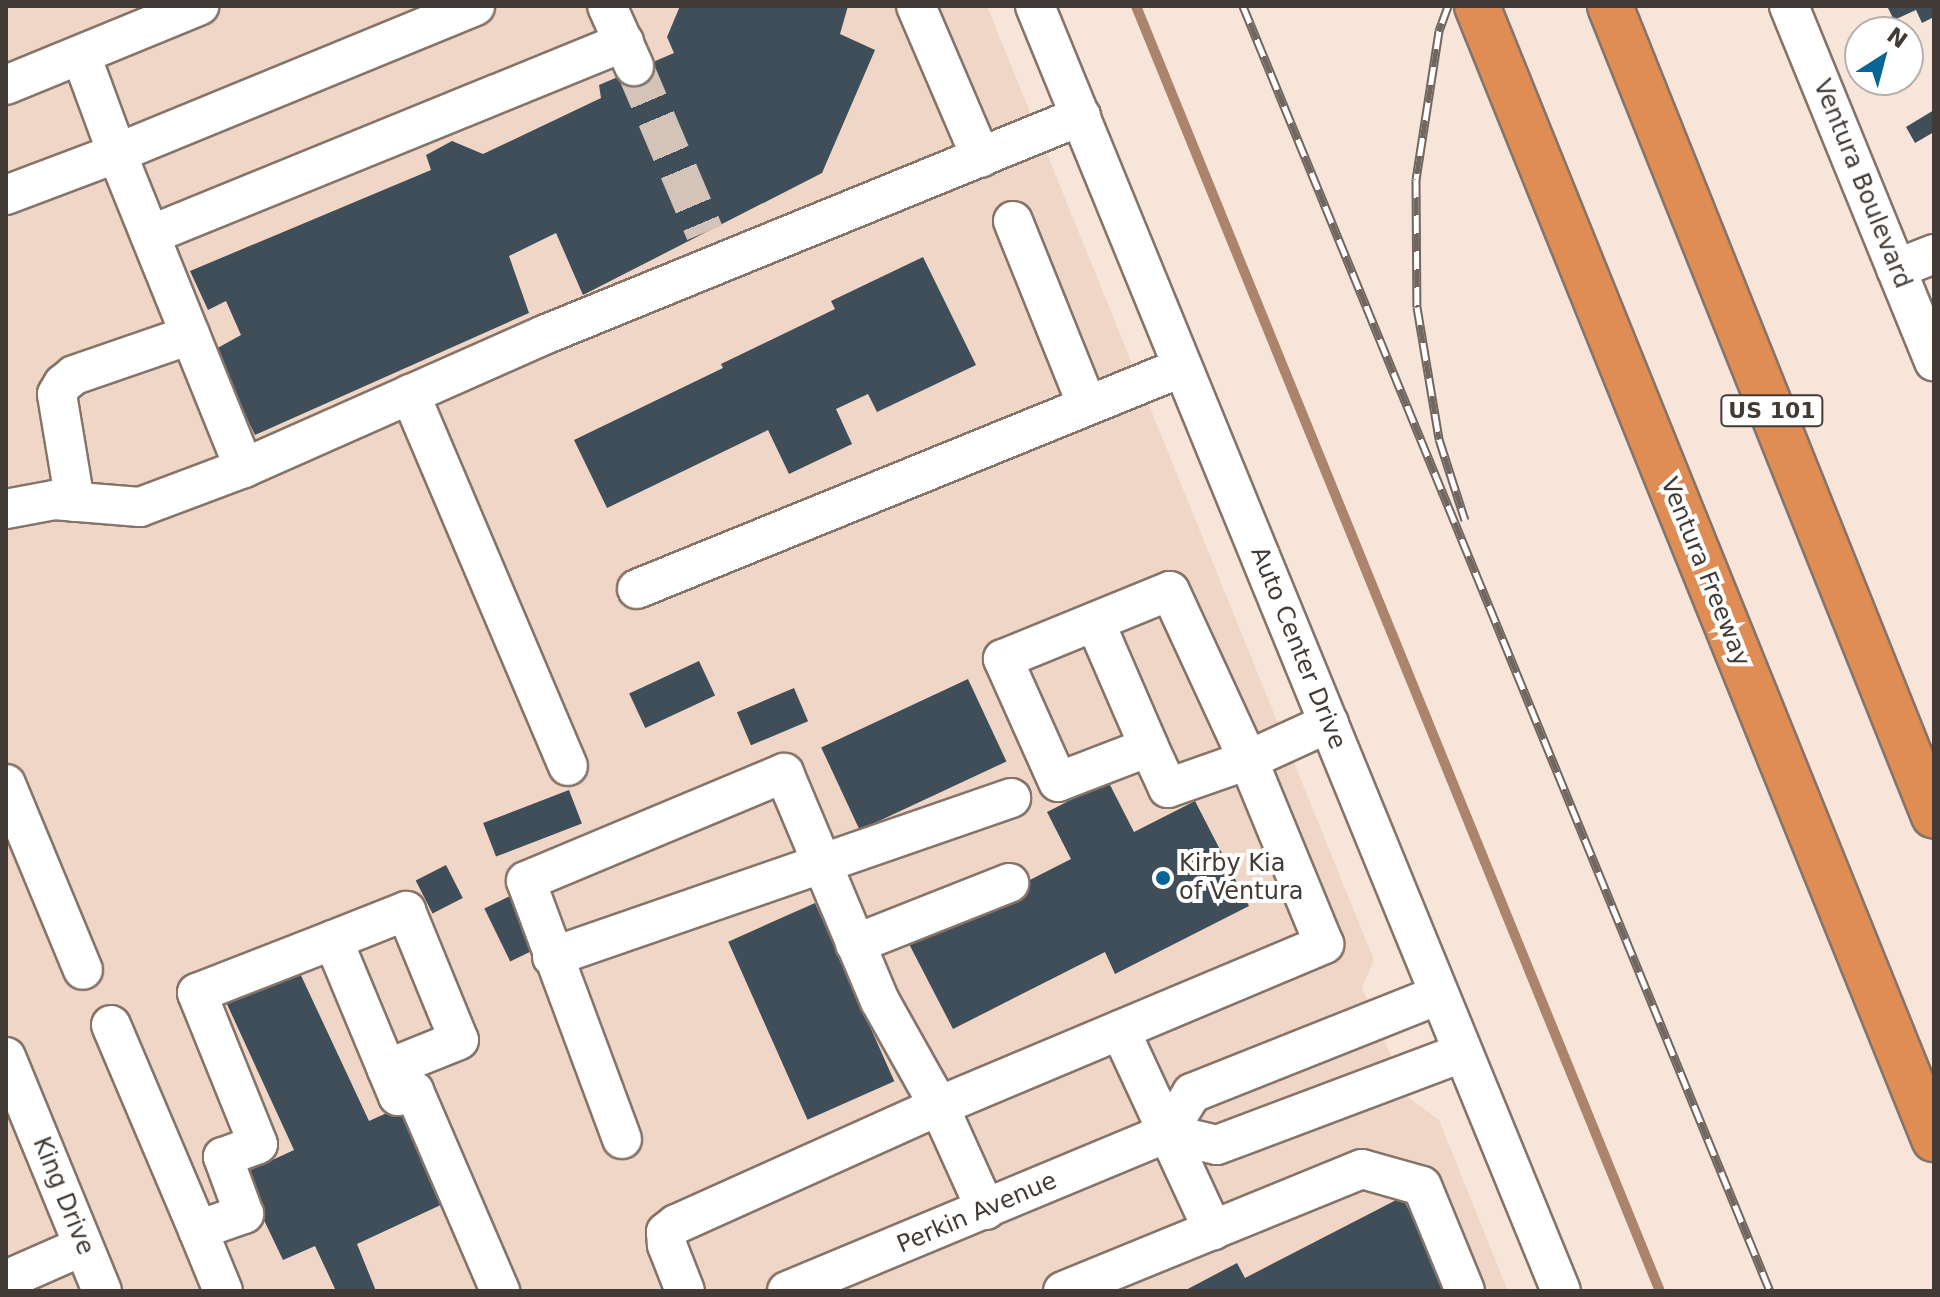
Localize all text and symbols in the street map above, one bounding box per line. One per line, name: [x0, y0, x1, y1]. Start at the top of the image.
north arrow: [1844, 16, 1924, 96]
text: N: [1882, 22, 1912, 53]
street label: Ventura Boulevard: [1807, 75, 1917, 293]
road number: US 101: [1720, 393, 1824, 429]
street label: Ventura Freeway: [1654, 474, 1756, 670]
street label: Auto Center Drive: [1244, 543, 1352, 753]
place label: Kirby Kia of Ventura: [1179, 850, 1303, 906]
marker: Kirby Kia of Ventura: [1154, 869, 1172, 887]
street label: King Drive: [26, 1133, 100, 1259]
street label: Perkin Avenue: [893, 1166, 1061, 1260]

